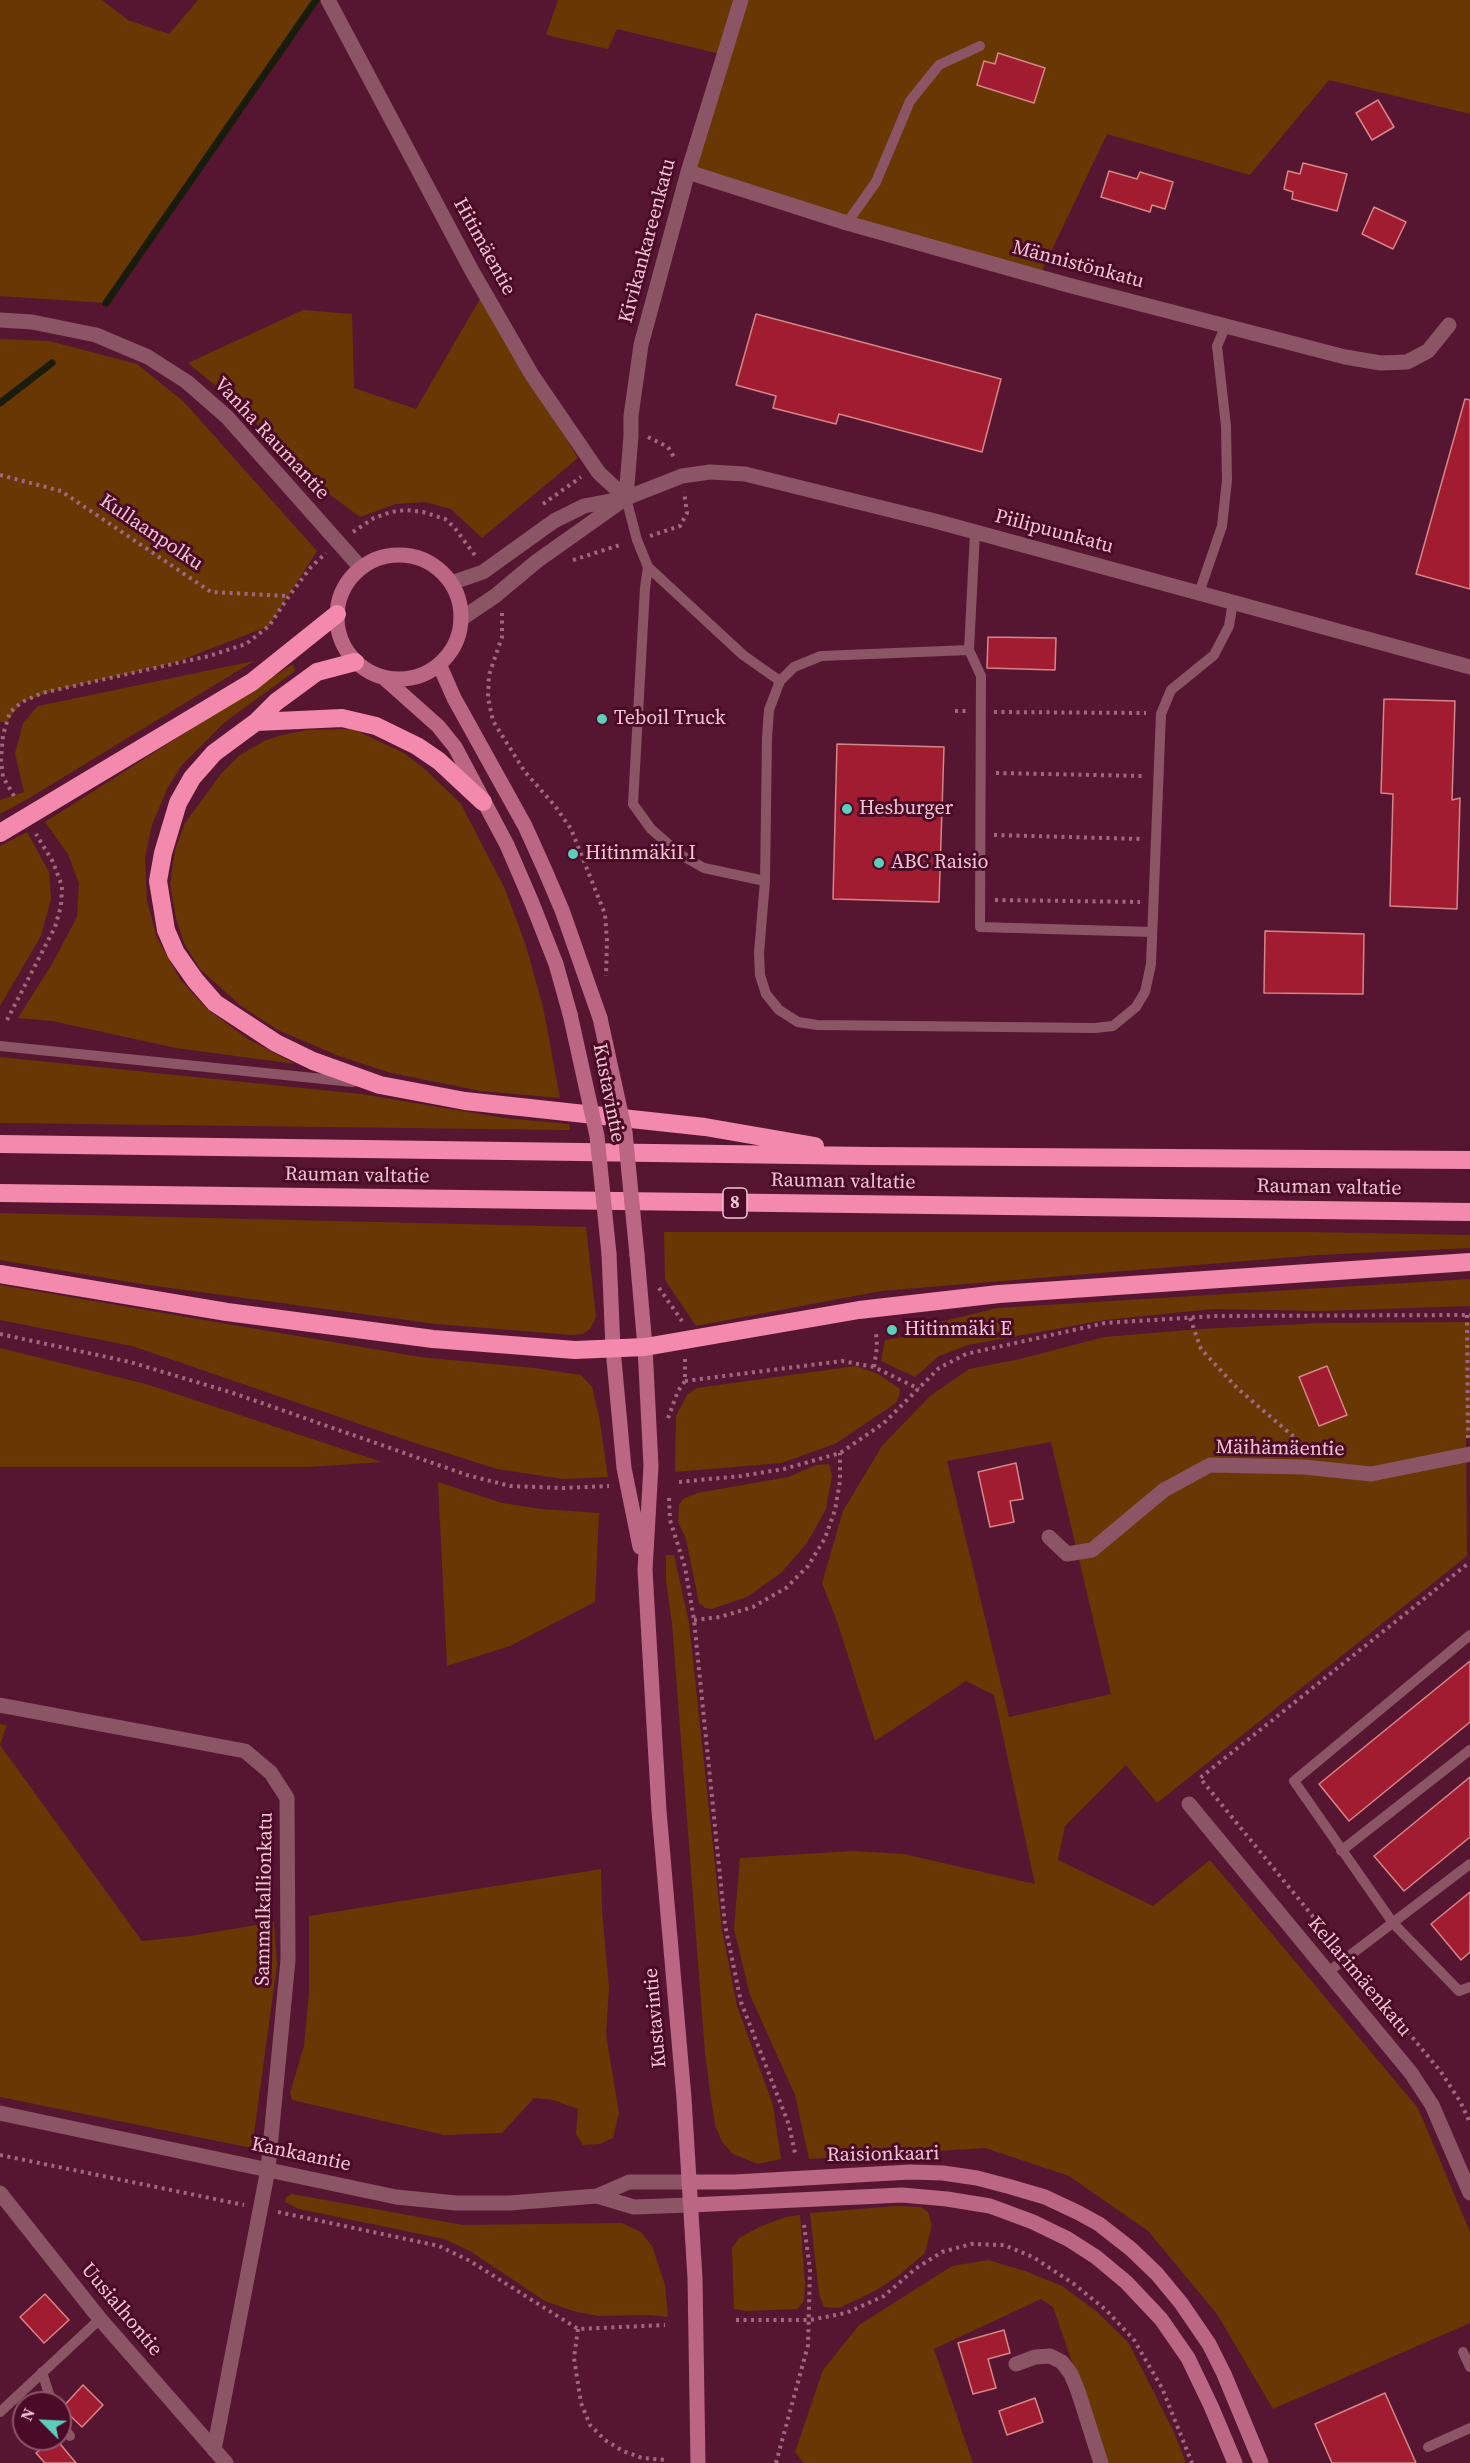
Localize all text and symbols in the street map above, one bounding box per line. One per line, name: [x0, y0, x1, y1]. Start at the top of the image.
street label: Kivikankareenkatu: [615, 156, 681, 326]
street label: Hitimäentie: [448, 194, 520, 300]
street label: Männistönkatu: [1009, 236, 1147, 294]
street label: Vanha Raumantie: [208, 373, 334, 505]
street label: Kullaanpolku: [95, 490, 207, 576]
street label: Piilipuunkatu: [992, 505, 1116, 559]
place label: Teboil Truck: [614, 707, 726, 731]
marker: Teboil Truck: [595, 712, 609, 726]
place label: Hesburger: [859, 797, 953, 821]
marker: Hesburger: [840, 802, 854, 816]
place label: HitinmäkiI I: [585, 842, 696, 866]
marker: HitinmäkiI I: [566, 847, 580, 861]
place label: ABC Raisio: [891, 851, 989, 875]
marker: ABC Raisio: [872, 856, 886, 870]
street label: Kustavintie: [587, 1041, 629, 1145]
street label: Rauman valtatie: [284, 1163, 430, 1189]
street label: Rauman valtatie: [770, 1169, 916, 1195]
street label: Rauman valtatie: [1256, 1175, 1402, 1201]
road number: 8: [723, 1188, 747, 1218]
place label: Hitinmäki E: [904, 1318, 1012, 1342]
marker: Hitinmäki E: [885, 1323, 899, 1337]
street label: Mäihämäentie: [1215, 1436, 1345, 1462]
street label: Sammalkallionkatu: [251, 1812, 279, 1986]
street label: Kellarimäenkatu: [1302, 1912, 1416, 2042]
street label: Kustavintie: [640, 1967, 672, 2069]
street label: Kankaantie: [249, 2133, 353, 2177]
street label: Raisionkaari: [827, 2142, 939, 2168]
street label: Uusialhontie: [75, 2259, 167, 2361]
north arrow: [12, 2391, 72, 2451]
text: N: [15, 2405, 40, 2424]

